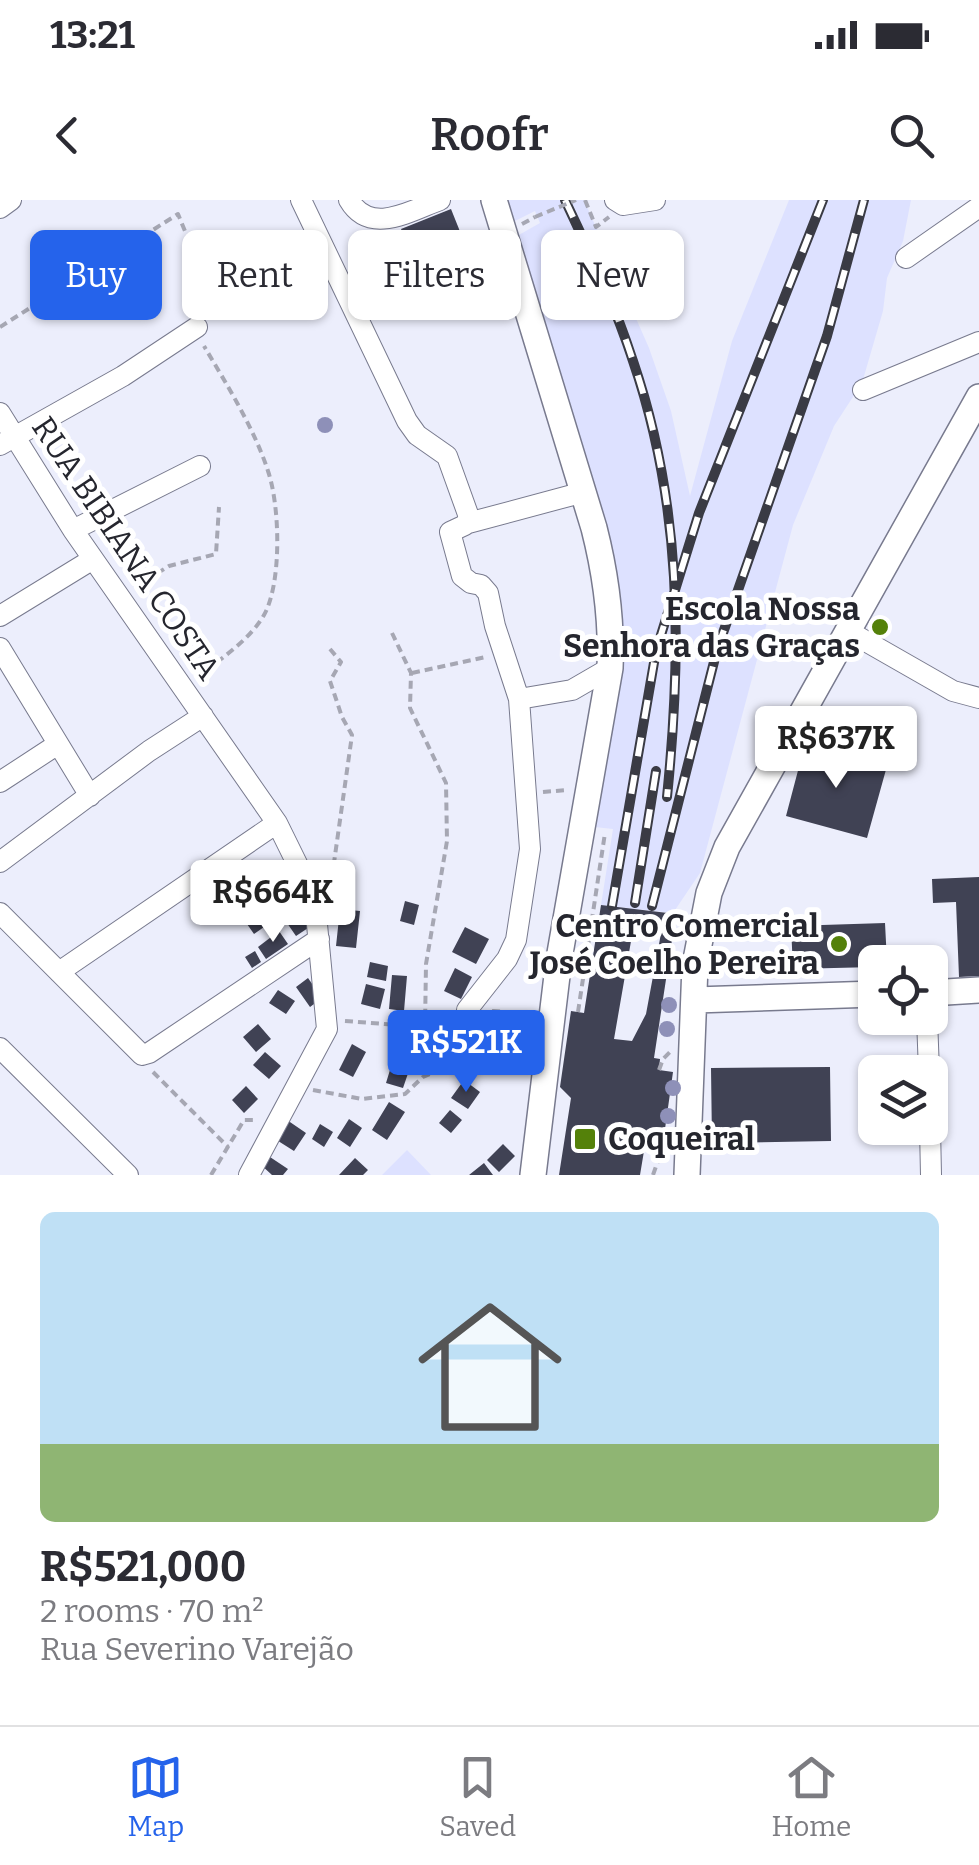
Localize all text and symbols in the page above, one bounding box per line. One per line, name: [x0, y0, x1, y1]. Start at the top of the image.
text: 13:21: [50, 12, 135, 58]
icon: back: [40, 108, 95, 163]
text: Roofr: [430, 108, 549, 162]
icon: search: [884, 108, 939, 163]
chip: Buy: [30, 230, 162, 320]
chip: Rent: [182, 230, 328, 320]
chip: Filters: [348, 230, 521, 320]
chip: New: [541, 230, 684, 320]
street label: RUA BIBIANA COSTA: [24, 410, 228, 687]
place label: Escola Nossa Senhora das Graças: [563, 590, 860, 665]
marker: Escola Nossa Senhora das Graças: [869, 616, 891, 638]
pin: R$637K: [755, 706, 917, 791]
text: R$637K: [777, 719, 895, 757]
pin: R$664K: [192, 860, 354, 945]
text: R$664K: [212, 873, 334, 911]
place label: Centro Comercial José Coelho Pereira: [528, 907, 819, 982]
marker: Centro Comercial José Coelho Pereira: [828, 933, 850, 955]
map controls: [858, 945, 948, 1145]
button: locate: [858, 945, 948, 1035]
pin: R$521K: [385, 1010, 547, 1095]
text: R$521K: [410, 1023, 522, 1061]
button: layers: [858, 1055, 948, 1145]
place label: Coqueiral: [608, 1120, 755, 1158]
marker: Coqueiral: [572, 1126, 598, 1152]
icon: home: [400, 1277, 580, 1457]
text: R$521,000: [40, 1542, 246, 1592]
text: 2 rooms · 70 m²: [40, 1592, 264, 1630]
text: Rua Severino Varejão: [40, 1630, 354, 1668]
tab: Map: [128, 1750, 184, 1843]
tab: Saved: [439, 1750, 516, 1843]
tab: Home: [771, 1750, 851, 1843]

